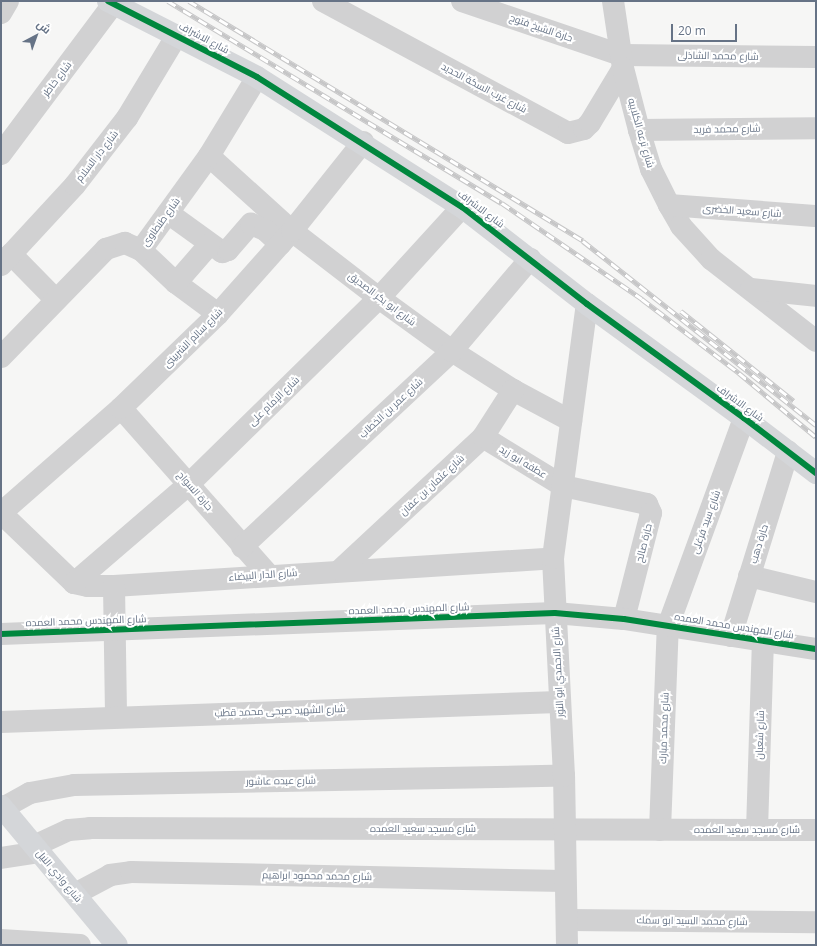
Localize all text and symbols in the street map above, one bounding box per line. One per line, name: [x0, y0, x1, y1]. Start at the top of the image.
street label: حارة الشيخ فتوح: [508, 12, 574, 44]
north arrow: [16, 16, 56, 56]
text: ش: [34, 16, 54, 37]
scale bar: [673, 16, 739, 42]
street label: شارع الاشراف: [177, 20, 231, 56]
text: 20 m: [678, 22, 706, 39]
street label: شارع محمد الشاذلى: [677, 49, 759, 63]
street label: شارع خاطر: [40, 59, 74, 99]
street label: شارع غرب السكة الحديد: [439, 60, 529, 116]
street label: شارع ترعه الكلابيه: [625, 97, 657, 169]
street label: شارع محمد فريد: [693, 122, 761, 136]
street label: شارع دار السلام: [73, 128, 121, 184]
street label: شارع الاشراف: [455, 188, 507, 230]
street label: شارع طنطاوى: [139, 195, 183, 249]
street label: شارع سعيد الخضرى: [702, 202, 782, 220]
street label: شارع ابو بكر الصديق: [346, 270, 418, 328]
street label: شارع سالم الشربينى: [161, 306, 225, 370]
street label: شارع الإمام على: [246, 374, 302, 428]
street label: شارع عمر بن الخطاب: [357, 376, 425, 440]
street label: شارع الاشراف: [714, 382, 766, 424]
street label: عطفه ابو زيد: [497, 443, 549, 481]
street label: شارع عثمان بن عفان: [397, 452, 467, 518]
street label: حارة السواح: [175, 469, 215, 513]
street label: شارع سيد فرغلى: [689, 489, 723, 555]
street label: حارة صالح: [633, 522, 655, 564]
street label: حارة دهب: [747, 523, 771, 565]
street label: شارع الدار البيضاء: [228, 567, 298, 583]
street label: شارع المهندس محمد العمده: [349, 601, 469, 617]
street label: شارع المهندس محمد العمده: [673, 611, 795, 641]
street label: شارع المهندس محمد العمده: [26, 613, 146, 629]
street label: شارع الاحمدي ابو النور: [550, 626, 566, 718]
street label: شارع محمد مبارك: [657, 692, 671, 764]
street label: شارع الشهيد صبحى محمد قطب: [214, 703, 346, 719]
street label: شارع شعبان: [753, 710, 767, 760]
street label: شارع عبده عاشور: [246, 774, 316, 788]
street label: شارع مسجد سعيد العمده: [370, 823, 476, 835]
street label: شارع مسجد سعيد العمده: [694, 824, 800, 836]
street label: شارع وادي النيل: [34, 847, 84, 905]
street label: شارع محمد محمود ابراهيم: [262, 869, 372, 883]
street label: شارع محمد السيد ابو سمك: [636, 914, 748, 928]

